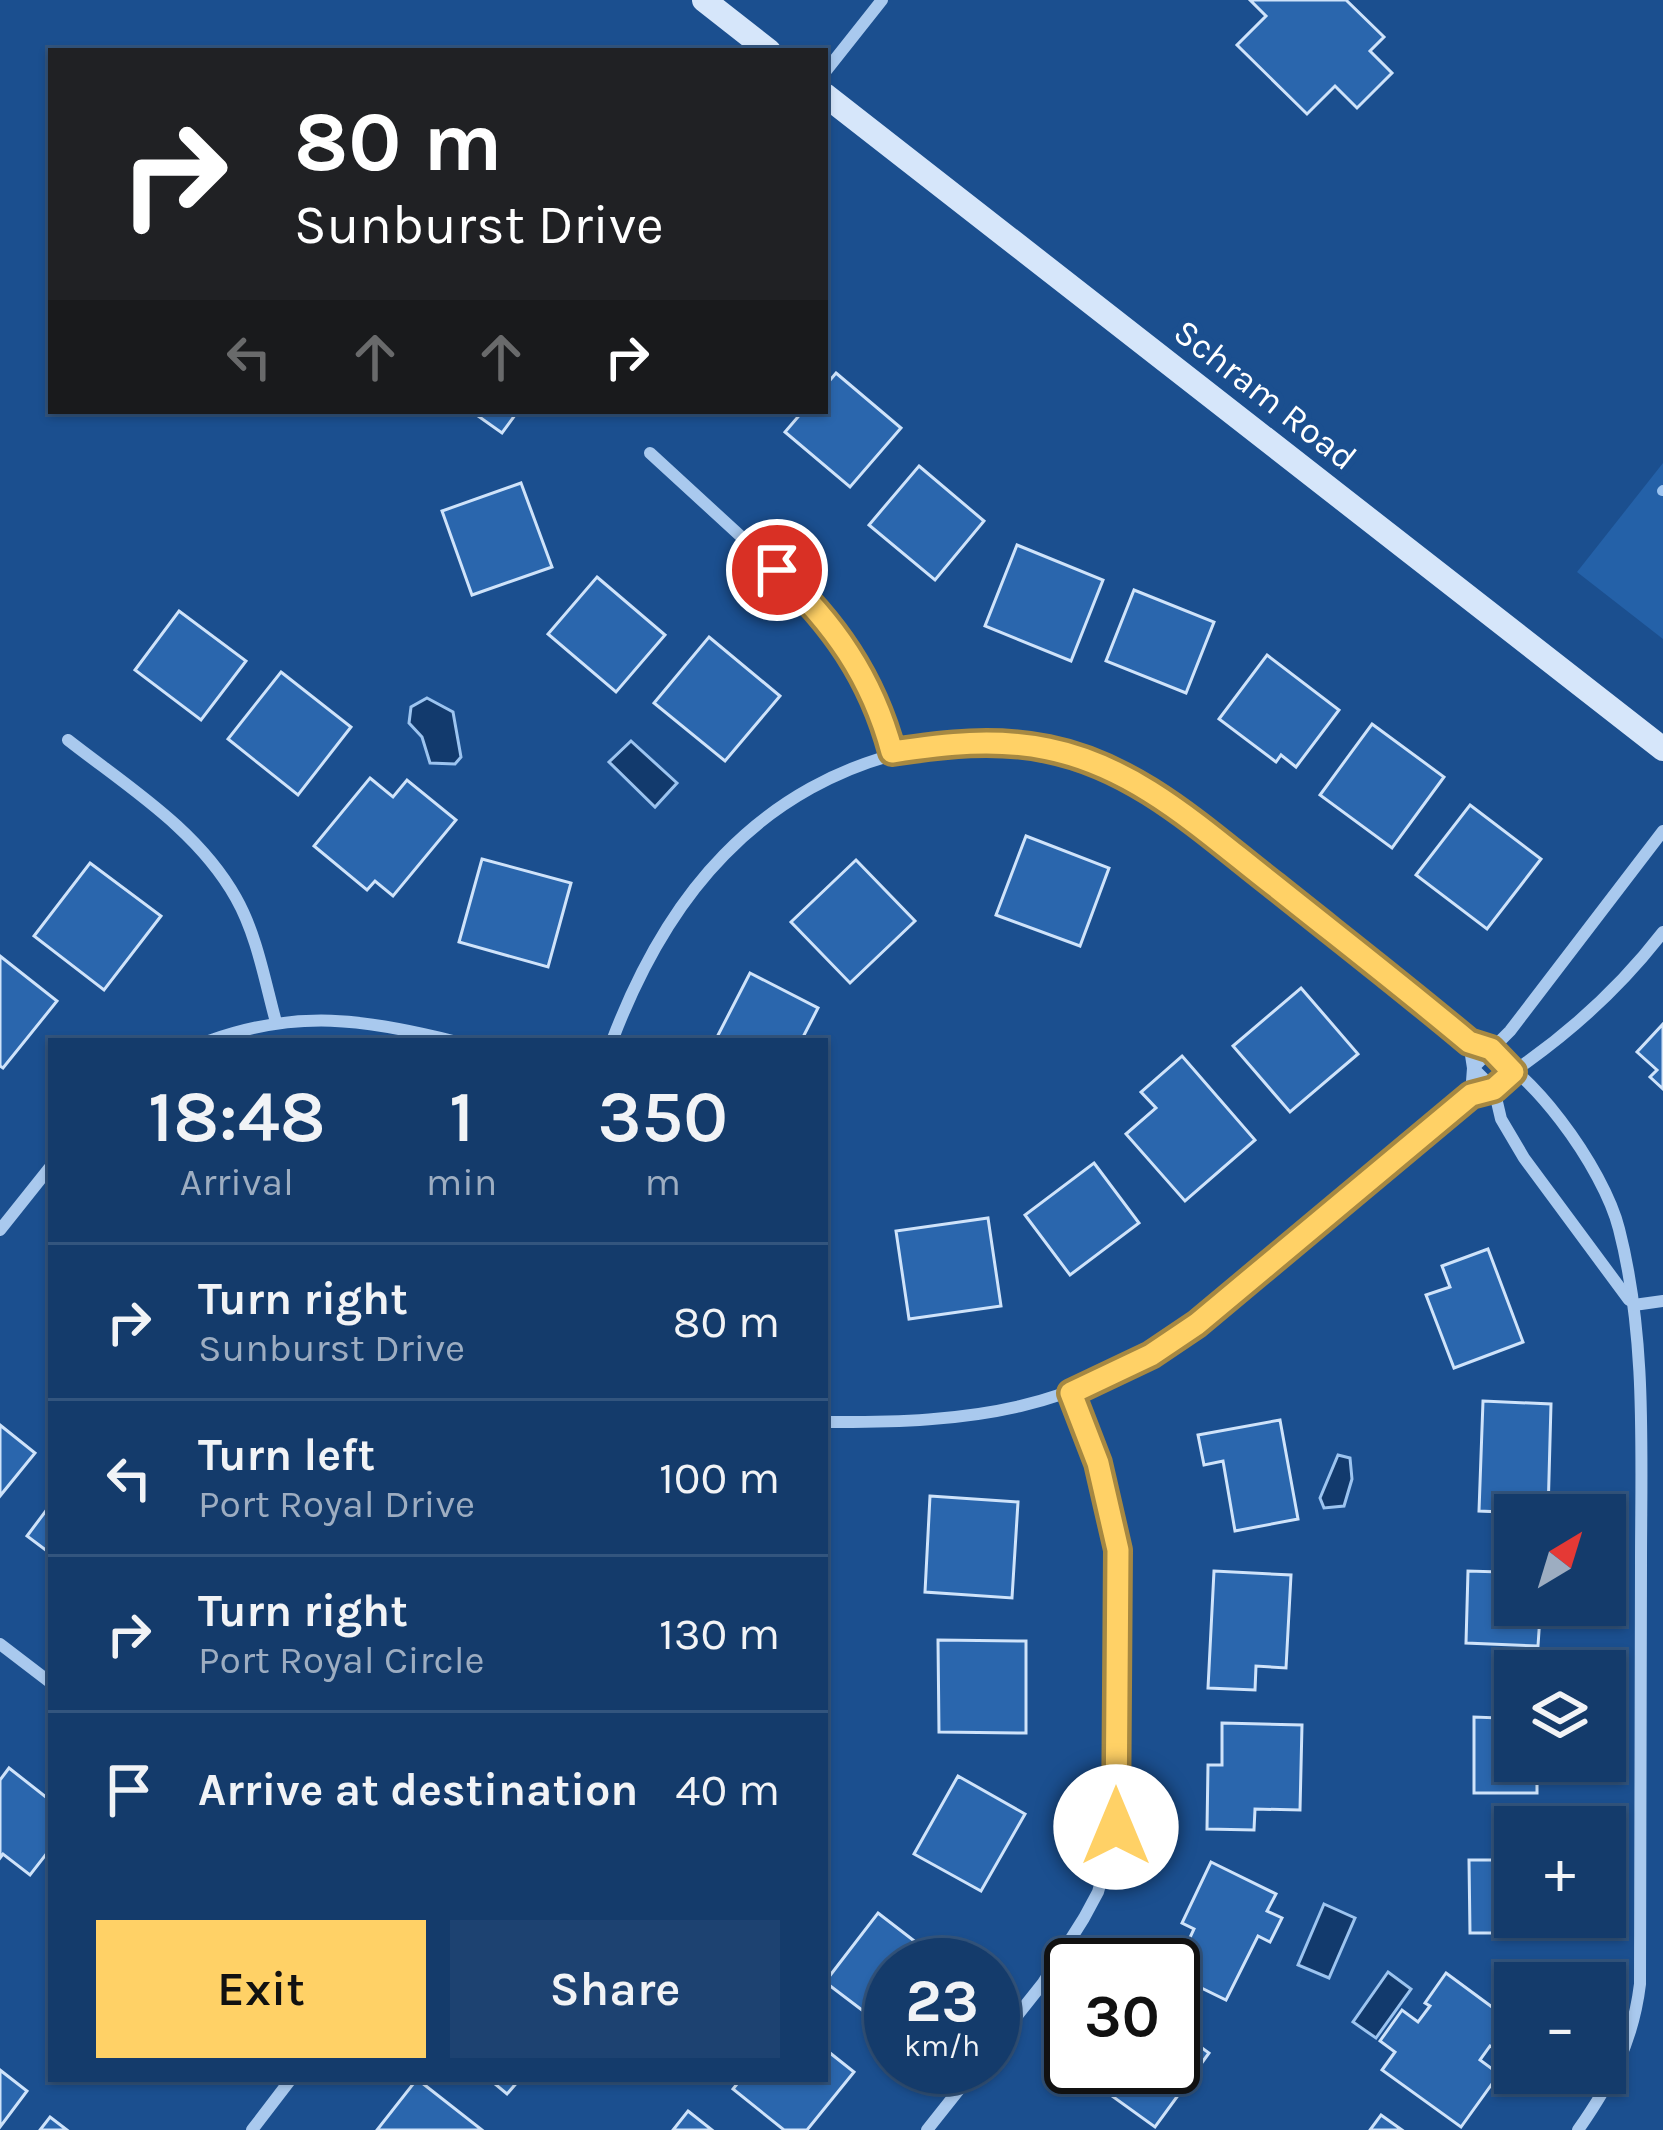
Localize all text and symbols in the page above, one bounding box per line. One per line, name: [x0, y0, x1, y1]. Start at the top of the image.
text: 80 m: [294, 93, 502, 191]
icon: right: [96, 96, 252, 252]
text: Sunburst Drive: [294, 193, 664, 257]
street label: Schram Road: [1166, 311, 1365, 479]
icon: left: [216, 324, 282, 390]
icon: ahead: [342, 324, 408, 390]
icon: ahead: [468, 324, 534, 390]
icon: right: [594, 324, 660, 390]
pin: [726, 519, 828, 621]
icon: arrive: [744, 537, 810, 603]
text: 18:48: [148, 1075, 326, 1159]
text: 1: [449, 1075, 474, 1159]
text: 350: [597, 1075, 728, 1159]
text: Arrival: [180, 1159, 294, 1205]
text: min: [426, 1159, 497, 1205]
text: m: [644, 1159, 681, 1205]
text: Turn right: [198, 1273, 408, 1325]
icon: right: [96, 1289, 162, 1355]
text: 80 m: [673, 1296, 780, 1348]
text: Sunburst Drive: [198, 1325, 465, 1371]
text: Turn left: [198, 1429, 375, 1481]
icon: left: [96, 1445, 162, 1511]
text: 100 m: [659, 1452, 780, 1504]
text: Port Royal Drive: [198, 1481, 475, 1527]
north arrow: [1494, 1494, 1626, 1626]
map controls: [1494, 1494, 1626, 2094]
text: Turn right: [198, 1585, 408, 1637]
icon: right: [96, 1601, 162, 1667]
text: 130 m: [659, 1608, 780, 1660]
text: Port Royal Circle: [198, 1637, 485, 1683]
button: layers: [1494, 1650, 1626, 1782]
icon: arrive: [96, 1757, 162, 1823]
text: Arrive at destination: [198, 1764, 638, 1816]
text: 40 m: [675, 1764, 780, 1816]
position arrow: [1053, 1764, 1179, 1890]
button: +: [1494, 1806, 1626, 1938]
button: Exit: [96, 1920, 426, 2058]
button: Share: [450, 1920, 780, 2058]
speed limit sign: 30: [1044, 1938, 1200, 2094]
button: −: [1494, 1962, 1626, 2094]
text: 23: [905, 1966, 979, 2036]
text: km/h: [904, 2028, 980, 2064]

